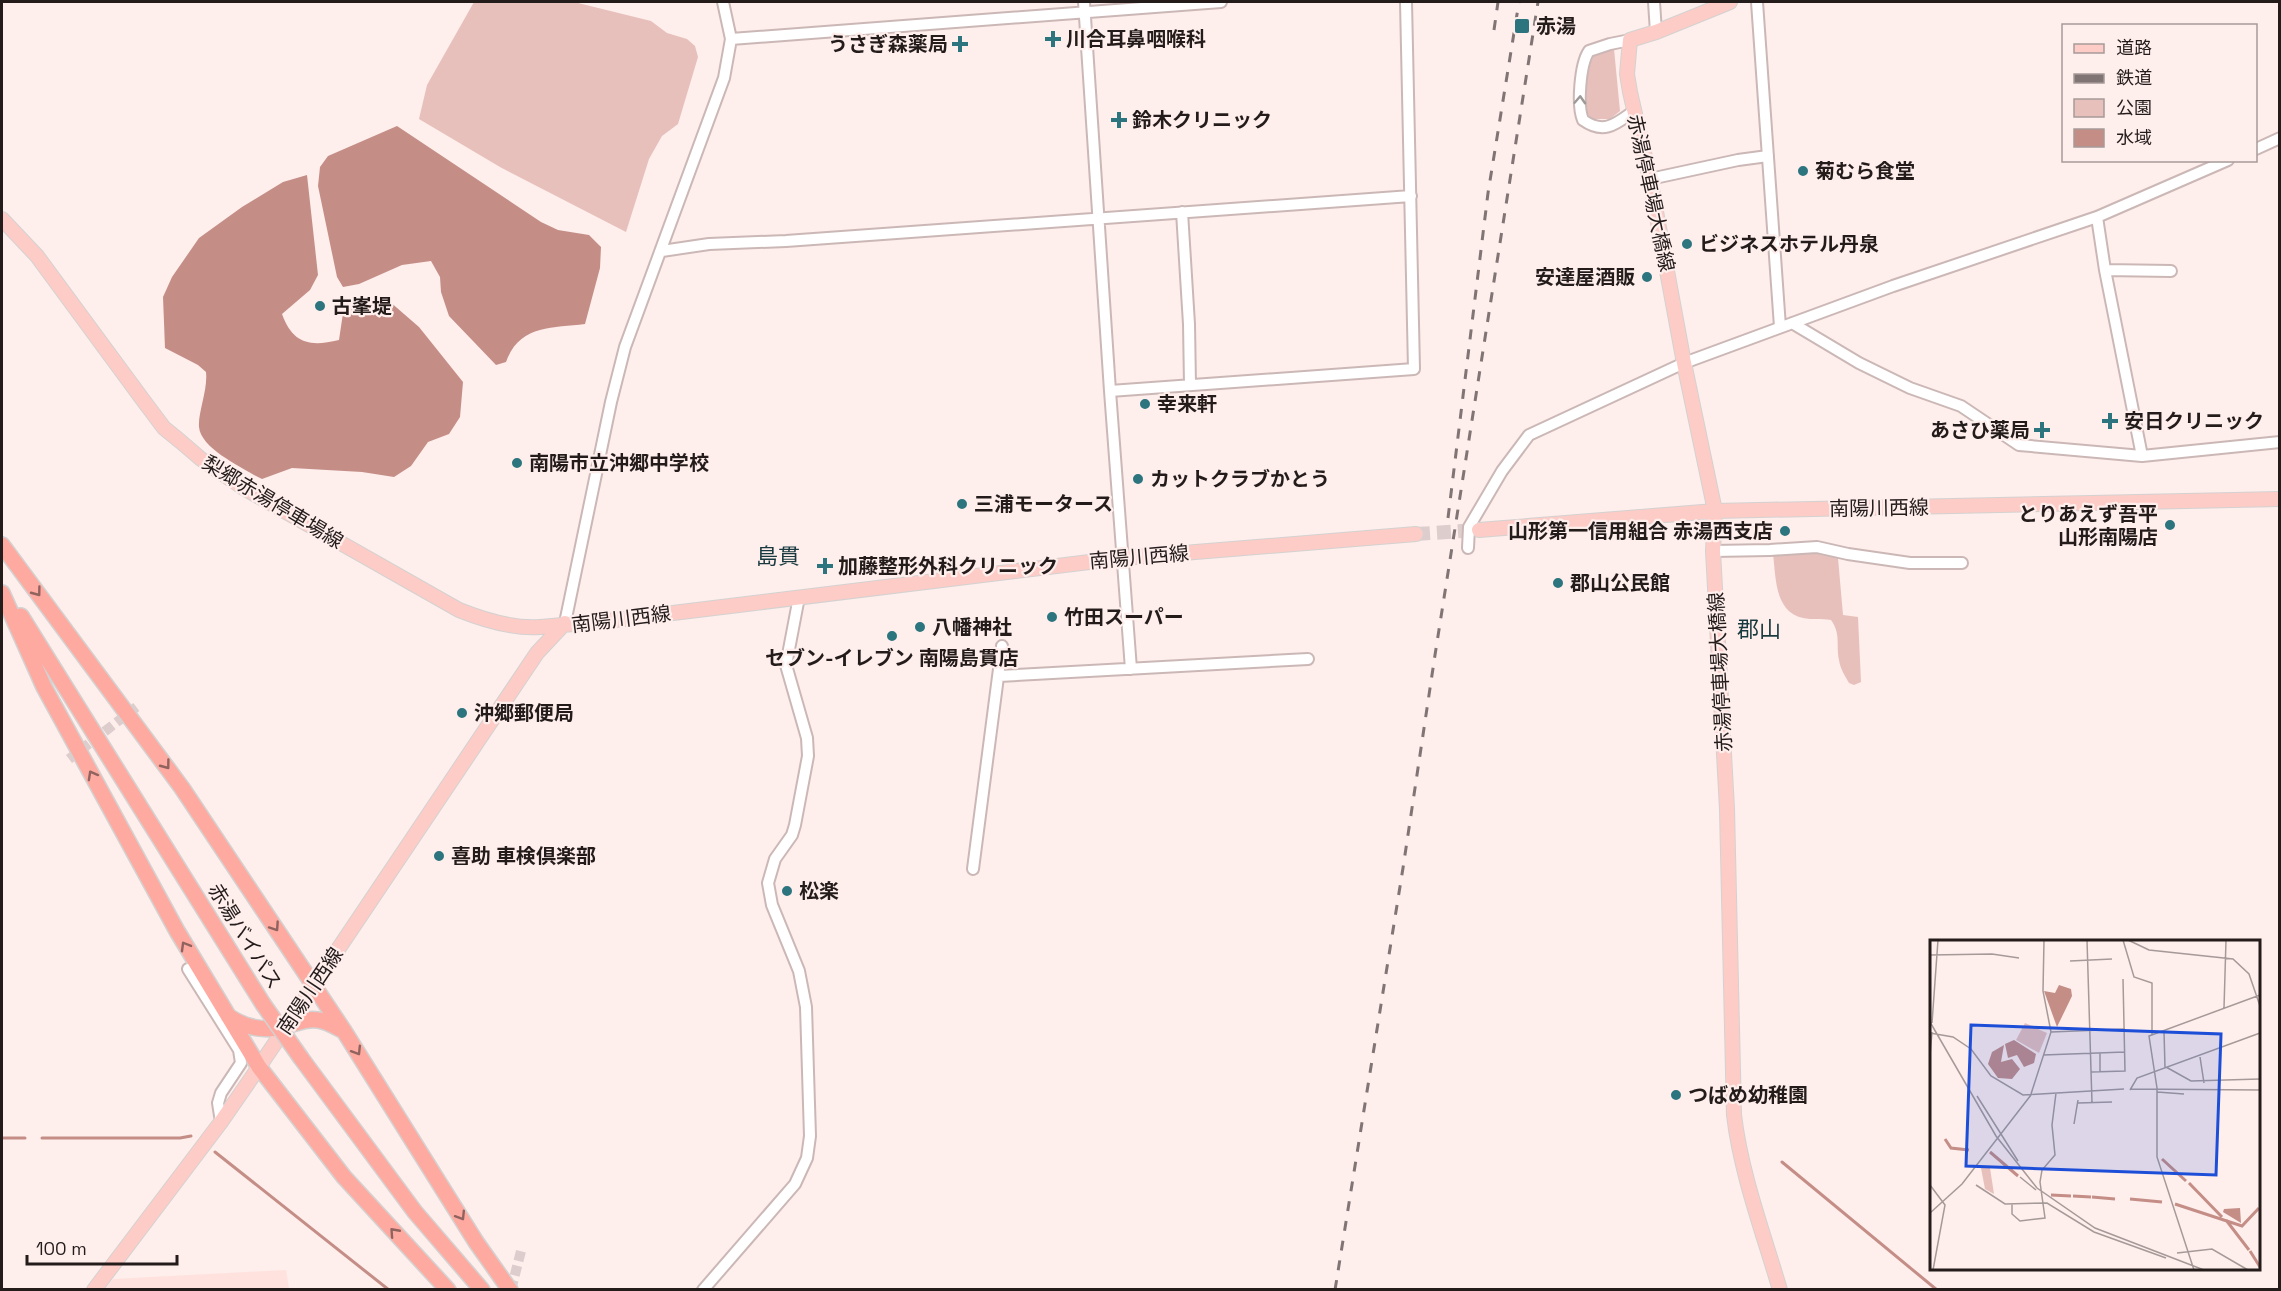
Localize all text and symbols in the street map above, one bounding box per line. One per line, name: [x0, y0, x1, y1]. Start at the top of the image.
place label: 赤湯: [1536, 13, 1576, 39]
marker: 赤湯: [1513, 17, 1531, 35]
legend: [2062, 24, 2257, 162]
place label: 川合耳鼻咽喉科: [1066, 26, 1206, 52]
marker: 川合耳鼻咽喉科: [1044, 30, 1062, 48]
place label: うさぎ森薬局: [828, 31, 948, 57]
text: 道路: [2116, 36, 2152, 59]
marker: うさぎ森薬局: [953, 37, 967, 51]
text: 鉄道: [2116, 66, 2152, 89]
one-way arrow: [1573, 96, 1586, 105]
text: 公園: [2116, 96, 2152, 119]
place label: 鈴木クリニック: [1132, 107, 1272, 133]
marker: 鈴木クリニック: [1110, 111, 1128, 129]
street label: 赤湯停車場大橋線: [1622, 112, 1680, 274]
text: 水域: [2116, 126, 2152, 149]
place label: 菊むら食堂: [1815, 158, 1915, 184]
marker: 菊むら食堂: [1796, 164, 1810, 178]
place label: ビジネスホテル丹泉: [1699, 231, 1879, 257]
marker: ビジネスホテル丹泉: [1680, 237, 1694, 251]
place label: 安達屋酒販: [1535, 264, 1635, 290]
marker: 安達屋酒販: [1640, 270, 1654, 284]
place label: 古峯堤: [332, 293, 392, 319]
marker: 古峯堤: [313, 299, 327, 313]
place label: 幸来軒: [1157, 391, 1217, 417]
marker: 幸来軒: [1138, 397, 1152, 411]
place label: 安日クリニック: [2124, 408, 2264, 434]
marker: 安日クリニック: [2101, 412, 2119, 430]
place label: あさひ薬局: [1930, 417, 2030, 443]
marker: あさひ薬局: [2035, 423, 2049, 437]
street label: 梨郷赤湯停車場線: [198, 450, 348, 554]
place label: 南陽市立沖郷中学校: [529, 450, 709, 476]
marker: 南陽市立沖郷中学校: [510, 456, 524, 470]
place label: カットクラブかとう: [1150, 466, 1330, 492]
marker: カットクラブかとう: [1131, 472, 1145, 486]
place label: 三浦モータース: [974, 491, 1113, 517]
street label: 南陽川西線: [1829, 494, 1929, 522]
marker: 三浦モータース: [955, 497, 969, 511]
place label: とりあえず吾平 山形南陽店: [2018, 501, 2158, 550]
place label: 山形第一信用組合 赤湯西支店: [1508, 518, 1773, 544]
marker: とりあえず吾平 山形南陽店: [2163, 518, 2177, 532]
marker: 山形第一信用組合 赤湯西支店: [1778, 524, 1792, 538]
street label: 南陽川西線: [1088, 540, 1190, 574]
district label: 島貫: [756, 542, 800, 570]
place label: 加藤整形外科クリニック: [838, 553, 1058, 579]
marker: 加藤整形外科クリニック: [816, 557, 834, 575]
place label: 郡山公民館: [1570, 570, 1670, 596]
marker: 郡山公民館: [1551, 576, 1565, 590]
one-way arrow: [29, 586, 40, 597]
street label: 赤湯停車場大橋線: [1703, 591, 1737, 753]
street label: 南陽川西線: [570, 600, 672, 638]
place label: 竹田スーパー: [1064, 604, 1184, 630]
marker: 竹田スーパー: [1045, 610, 1059, 624]
place label: 八幡神社: [932, 614, 1012, 640]
district label: 郡山: [1737, 615, 1781, 643]
marker: 八幡神社: [913, 620, 927, 634]
marker: セブン-イレブン 南陽島貫店: [885, 629, 899, 643]
place label: セブン-イレブン 南陽島貫店: [765, 645, 1019, 671]
place label: 沖郷郵便局: [474, 700, 574, 726]
marker: 沖郷郵便局: [455, 706, 469, 720]
one-way arrow: [158, 759, 169, 770]
one-way arrow: [88, 770, 99, 781]
place label: 喜助 車検倶楽部: [451, 843, 596, 869]
marker: 喜助 車検倶楽部: [432, 849, 446, 863]
street label: 赤湯バイパス: [202, 878, 288, 994]
place label: 松楽: [799, 878, 839, 904]
marker: 松楽: [780, 884, 794, 898]
one-way arrow: [268, 920, 279, 931]
inset map: [1930, 940, 2260, 1270]
one-way arrow: [181, 941, 193, 952]
street label: 南陽川西線: [271, 942, 349, 1040]
one-way arrow: [349, 1045, 361, 1055]
place label: つばめ幼稚園: [1688, 1082, 1808, 1108]
marker: つばめ幼稚園: [1669, 1088, 1683, 1102]
one-way arrow: [453, 1210, 465, 1220]
scale bar: [27, 1228, 177, 1266]
one-way arrow: [390, 1228, 401, 1239]
text: 100 m: [36, 1237, 87, 1260]

